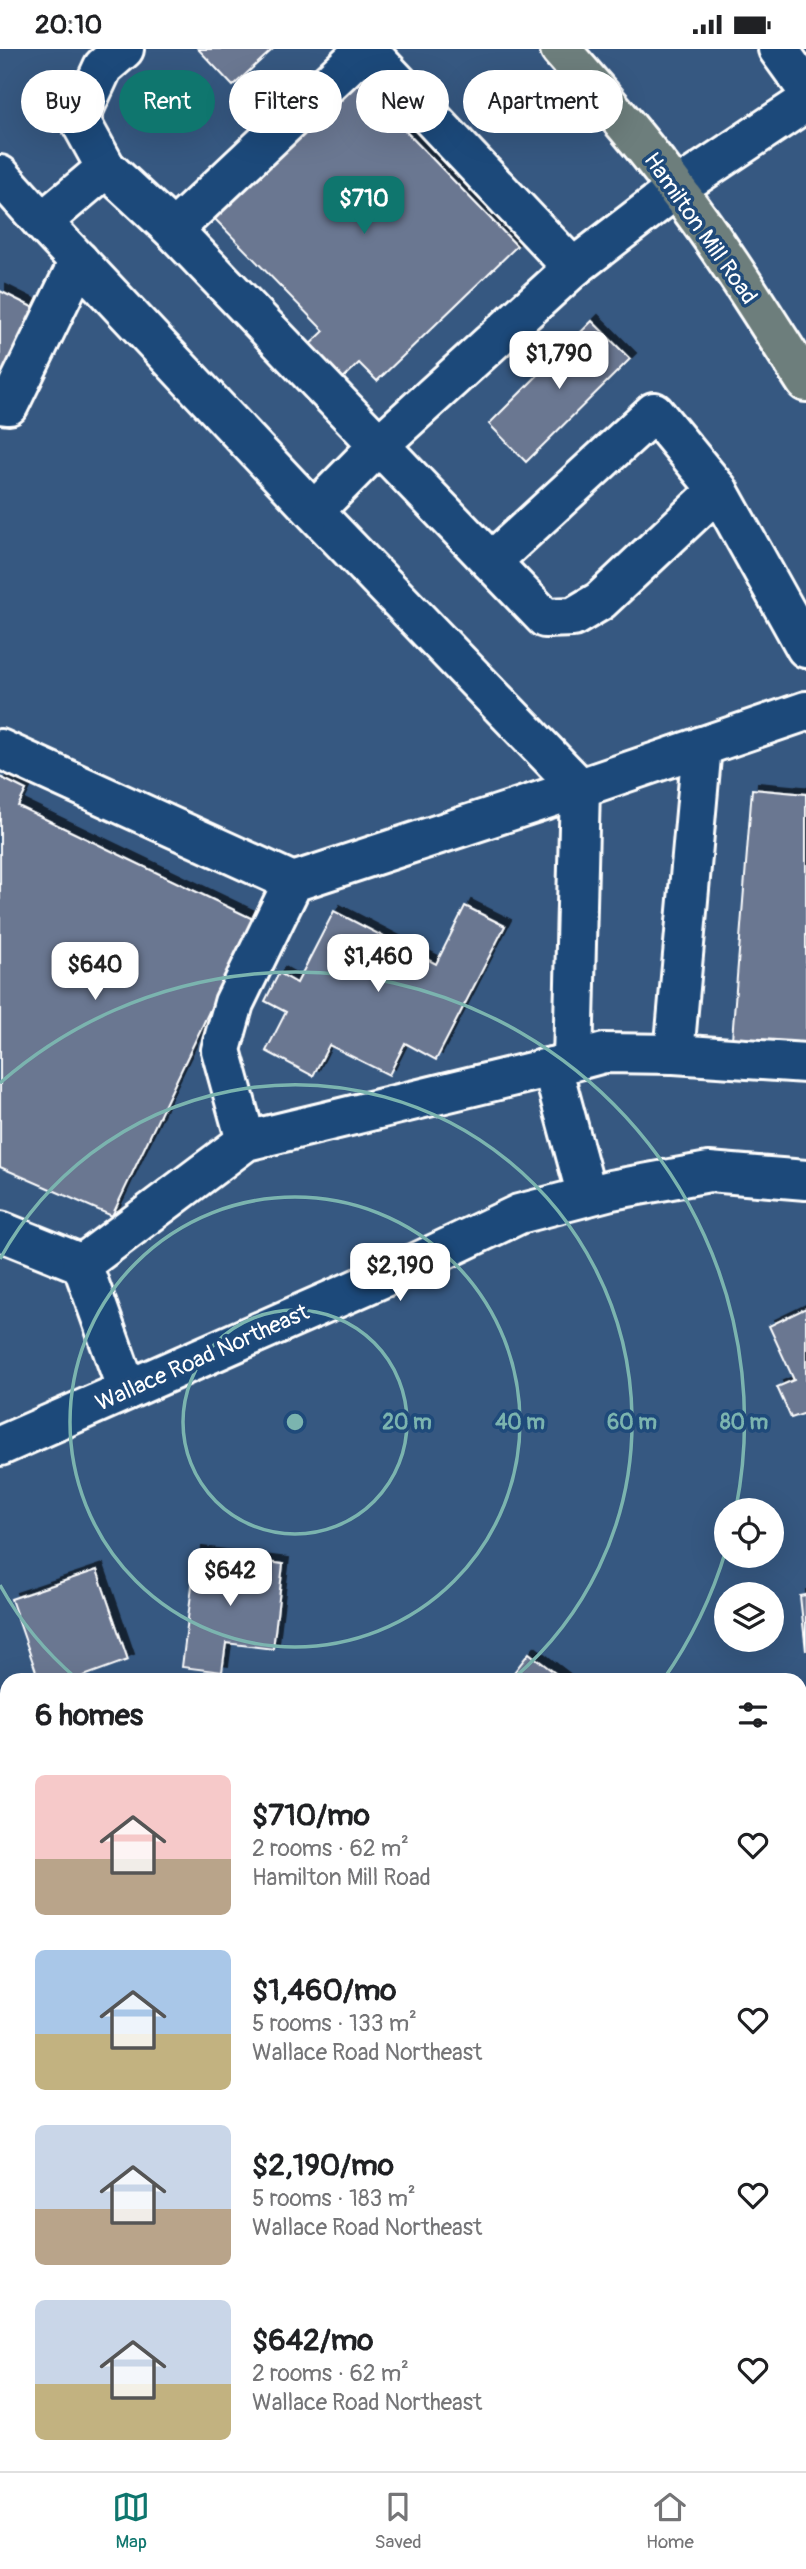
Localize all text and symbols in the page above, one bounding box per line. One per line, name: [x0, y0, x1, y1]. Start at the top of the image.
text: 20:10: [35, 9, 102, 41]
chip: Buy: [21, 70, 105, 133]
chip: Rent: [119, 70, 215, 133]
chip: Filters: [229, 70, 342, 133]
chip: New: [356, 70, 449, 133]
chip: Apartment: [463, 70, 623, 133]
street label: Hamilton Mill Road: [637, 147, 764, 310]
pin: $710: [323, 177, 405, 236]
text: $710: [339, 184, 389, 213]
pin: $1,790: [502, 331, 616, 391]
text: $1,790: [525, 339, 593, 368]
pin: $1,460: [321, 935, 435, 994]
text: $1,460: [343, 942, 413, 971]
pin: $640: [54, 943, 136, 1002]
text: $640: [68, 950, 122, 979]
pin: $2,190: [343, 1243, 457, 1303]
text: $2,190: [366, 1251, 434, 1280]
street label: Wallace Road Northeast: [91, 1297, 314, 1418]
text: 20 m: [382, 1409, 432, 1436]
text: 40 m: [495, 1409, 545, 1436]
text: 60 m: [607, 1409, 657, 1436]
text: 80 m: [720, 1409, 768, 1436]
centre of rings: [283, 1410, 307, 1434]
map controls: [714, 1498, 784, 1652]
button: locate: [714, 1498, 784, 1568]
pin: $642: [189, 1549, 271, 1608]
text: $642: [204, 1556, 256, 1585]
button: layers: [714, 1582, 784, 1652]
icon: filters: [734, 1696, 772, 1734]
text: 6 homes: [35, 1697, 143, 1734]
text: $710/mo: [252, 1797, 370, 1834]
icon: home: [91, 1803, 175, 1887]
icon: heart: [734, 1826, 772, 1864]
text: 2 rooms · 62 m²: [252, 1834, 409, 1863]
text: Hamilton Mill Road: [252, 1863, 431, 1892]
text: $1,460/mo: [252, 1972, 396, 2009]
icon: home: [91, 1978, 175, 2062]
icon: heart: [734, 2001, 772, 2039]
text: 5 rooms · 133 m²: [252, 2009, 417, 2038]
text: Wallace Road Northeast: [252, 2038, 482, 2067]
text: $2,190/mo: [252, 2147, 394, 2184]
icon: home: [91, 2153, 175, 2237]
icon: heart: [734, 2176, 772, 2214]
text: 5 rooms · 183 m²: [252, 2184, 416, 2213]
text: Wallace Road Northeast: [252, 2213, 482, 2242]
text: $642/mo: [252, 2322, 373, 2359]
icon: home: [91, 2328, 175, 2412]
icon: heart: [734, 2351, 772, 2389]
text: 2 rooms · 62 m²: [252, 2359, 409, 2388]
text: Wallace Road Northeast: [252, 2388, 482, 2417]
tab: Map: [112, 2488, 150, 2554]
tab: Saved: [374, 2488, 422, 2554]
tab: Home: [646, 2488, 694, 2554]

